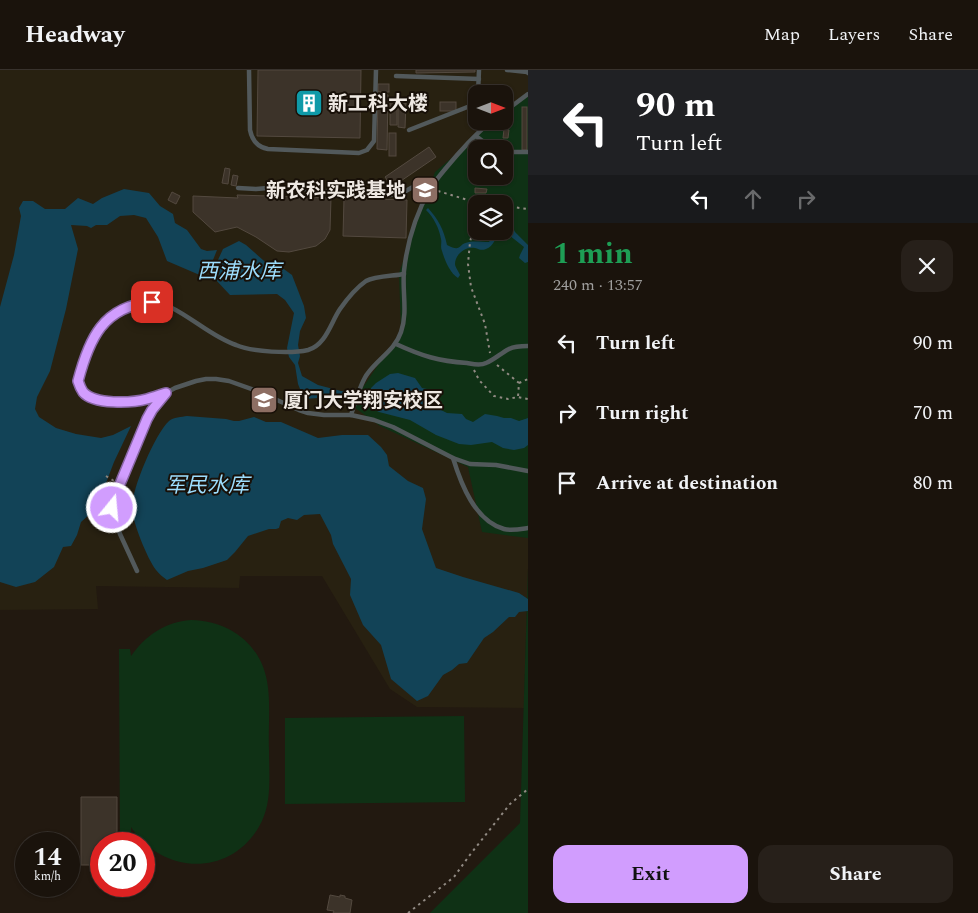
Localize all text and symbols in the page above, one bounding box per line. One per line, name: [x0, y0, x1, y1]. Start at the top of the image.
text: Headway: [25, 17, 125, 53]
text: Map: [764, 21, 800, 48]
text: Layers: [828, 21, 880, 48]
text: Share: [908, 21, 953, 48]
text: 90 m: [636, 79, 716, 132]
north arrow: [468, 85, 512, 130]
map controls: [468, 85, 513, 240]
building icon: 新工科大楼: [294, 88, 324, 118]
place label: 新工科大楼: [328, 89, 428, 119]
icon: left: [553, 90, 618, 155]
text: Turn left: [636, 127, 722, 160]
button: search: [468, 140, 513, 185]
school or university icon: 新农科实践基地: [410, 175, 440, 205]
place label: 新农科实践基地: [266, 176, 406, 206]
icon: left: [686, 185, 714, 213]
icon: ahead: [739, 185, 767, 213]
icon: right: [792, 185, 820, 213]
button: layers: [468, 195, 513, 240]
text: 1 min: [553, 231, 633, 277]
button: close: [901, 240, 953, 292]
water label: 西浦水库: [197, 256, 284, 288]
text: 240 m · 13:57: [553, 273, 643, 297]
pin: [131, 281, 173, 323]
icon: arrive: [138, 288, 166, 316]
icon: left: [553, 329, 581, 357]
text: Turn left: [596, 329, 675, 358]
text: 90 m: [913, 329, 953, 358]
school or university icon: 厦门大学翔安校区: [249, 385, 279, 415]
place label: 厦门大学翔安校区: [283, 386, 443, 416]
icon: right: [553, 399, 581, 427]
text: Turn right: [596, 399, 689, 428]
text: 70 m: [913, 399, 953, 428]
icon: arrive: [553, 469, 581, 497]
text: Arrive at destination: [596, 469, 778, 498]
text: 80 m: [913, 469, 953, 498]
water label: 军民水库: [165, 470, 252, 502]
position arrow: [85, 481, 137, 533]
speed limit sign: 20: [90, 832, 155, 897]
text: 14: [33, 839, 62, 877]
button: Exit: [553, 845, 748, 903]
button: Share: [758, 845, 953, 903]
text: km/h: [34, 867, 61, 886]

